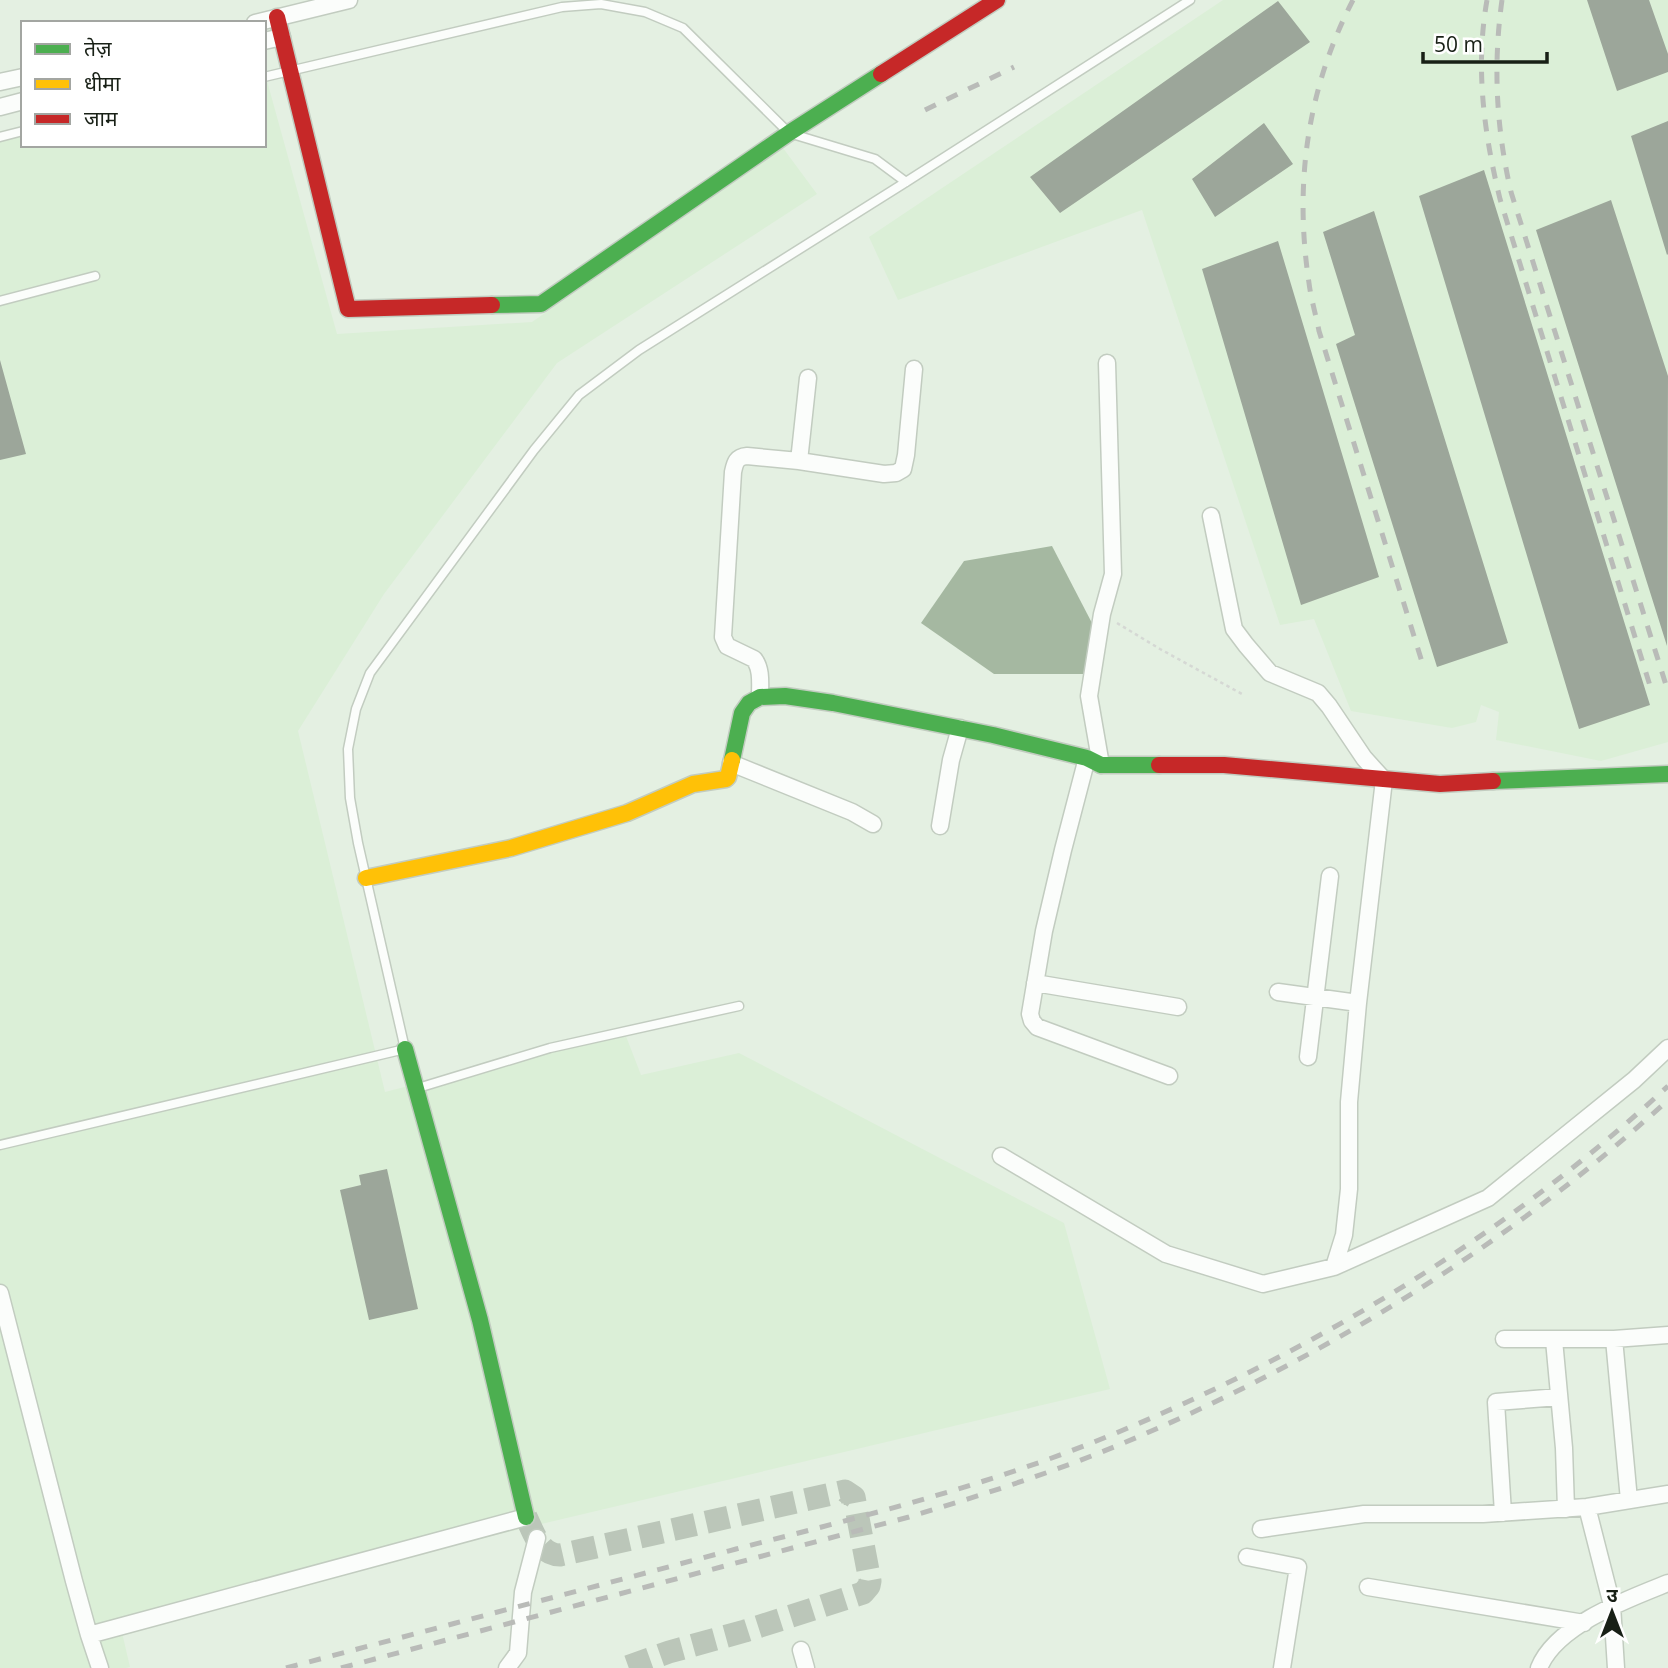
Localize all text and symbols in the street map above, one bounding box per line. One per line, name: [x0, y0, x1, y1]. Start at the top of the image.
legend: [21, 21, 266, 147]
scale bar: [1423, 21, 1547, 65]
text: 50 m: [1434, 30, 1483, 58]
text: तेज़: [84, 34, 112, 62]
text: धीमा: [84, 69, 121, 97]
text: जाम: [84, 104, 118, 132]
north arrow: [1577, 1577, 1647, 1647]
text: उ: [1606, 1582, 1618, 1608]

